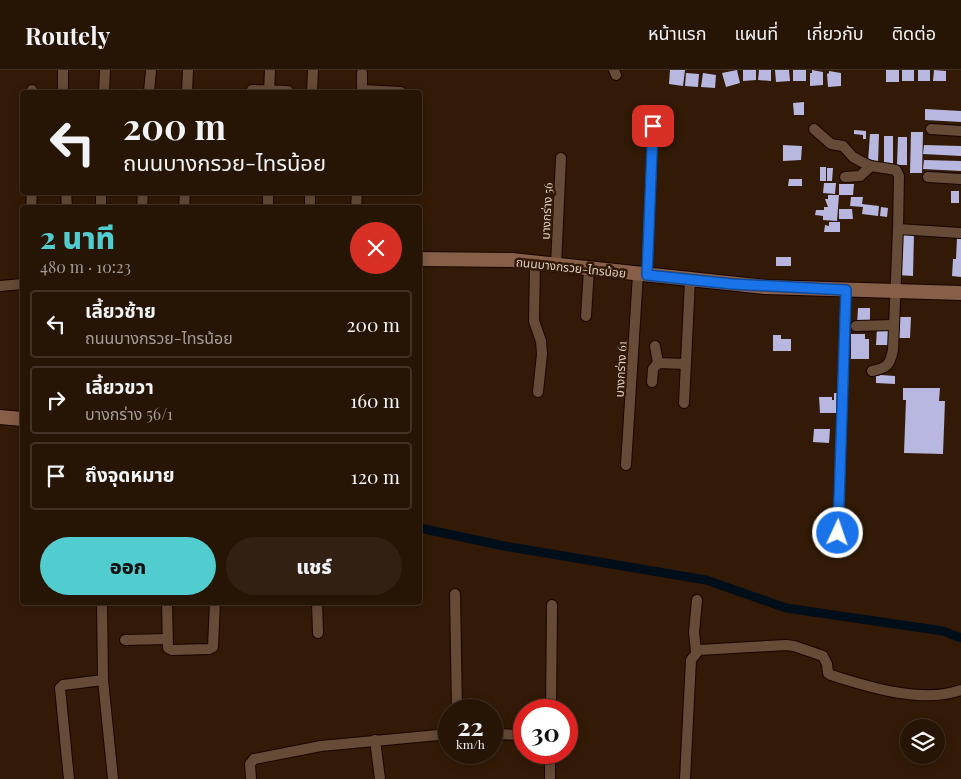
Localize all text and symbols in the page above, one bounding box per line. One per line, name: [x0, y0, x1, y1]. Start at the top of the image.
text: Routely: [25, 19, 110, 51]
text: หน้าแรก: [648, 21, 706, 45]
text: แผนที่: [734, 21, 778, 45]
text: เกี่ยวกับ: [806, 21, 864, 45]
text: ติดต่อ: [892, 21, 936, 45]
text: 200 m: [123, 102, 226, 149]
pin: [632, 105, 674, 147]
icon: left: [40, 110, 105, 175]
icon: arrive: [639, 112, 667, 140]
text: ถนนบางกรวย-ไทรน้อย: [123, 147, 326, 177]
street label: บางกร่าง 56: [537, 182, 555, 240]
text: 2 นาที: [40, 217, 115, 257]
button: close: [350, 222, 402, 274]
street label: ถนนบางกรวย-ไทรน้อย: [515, 253, 627, 281]
text: 480 m · 10:23: [40, 256, 131, 277]
text: เลี้ยวซ้าย: [85, 297, 156, 323]
icon: left: [42, 310, 70, 338]
text: 200 m: [346, 311, 400, 337]
text: ถนนบางกรวย-ไทรน้อย: [85, 327, 233, 348]
street label: บางกร่าง 61: [611, 340, 629, 398]
text: เลี้ยวขวา: [85, 373, 154, 399]
icon: right: [42, 386, 70, 414]
text: 160 m: [350, 387, 400, 413]
text: บางกร่าง 56/1: [85, 403, 173, 424]
text: ถึงจุดหมาย: [85, 461, 175, 487]
icon: arrive: [42, 462, 70, 490]
text: 120 m: [351, 463, 400, 489]
position arrow: [811, 506, 863, 558]
button: ออก: [40, 537, 216, 595]
button: แชร์: [226, 537, 402, 595]
speed limit sign: 30: [513, 699, 578, 764]
text: 22: [457, 709, 484, 742]
map controls: [900, 719, 945, 764]
button: layers: [900, 719, 945, 764]
text: km/h: [456, 736, 485, 752]

